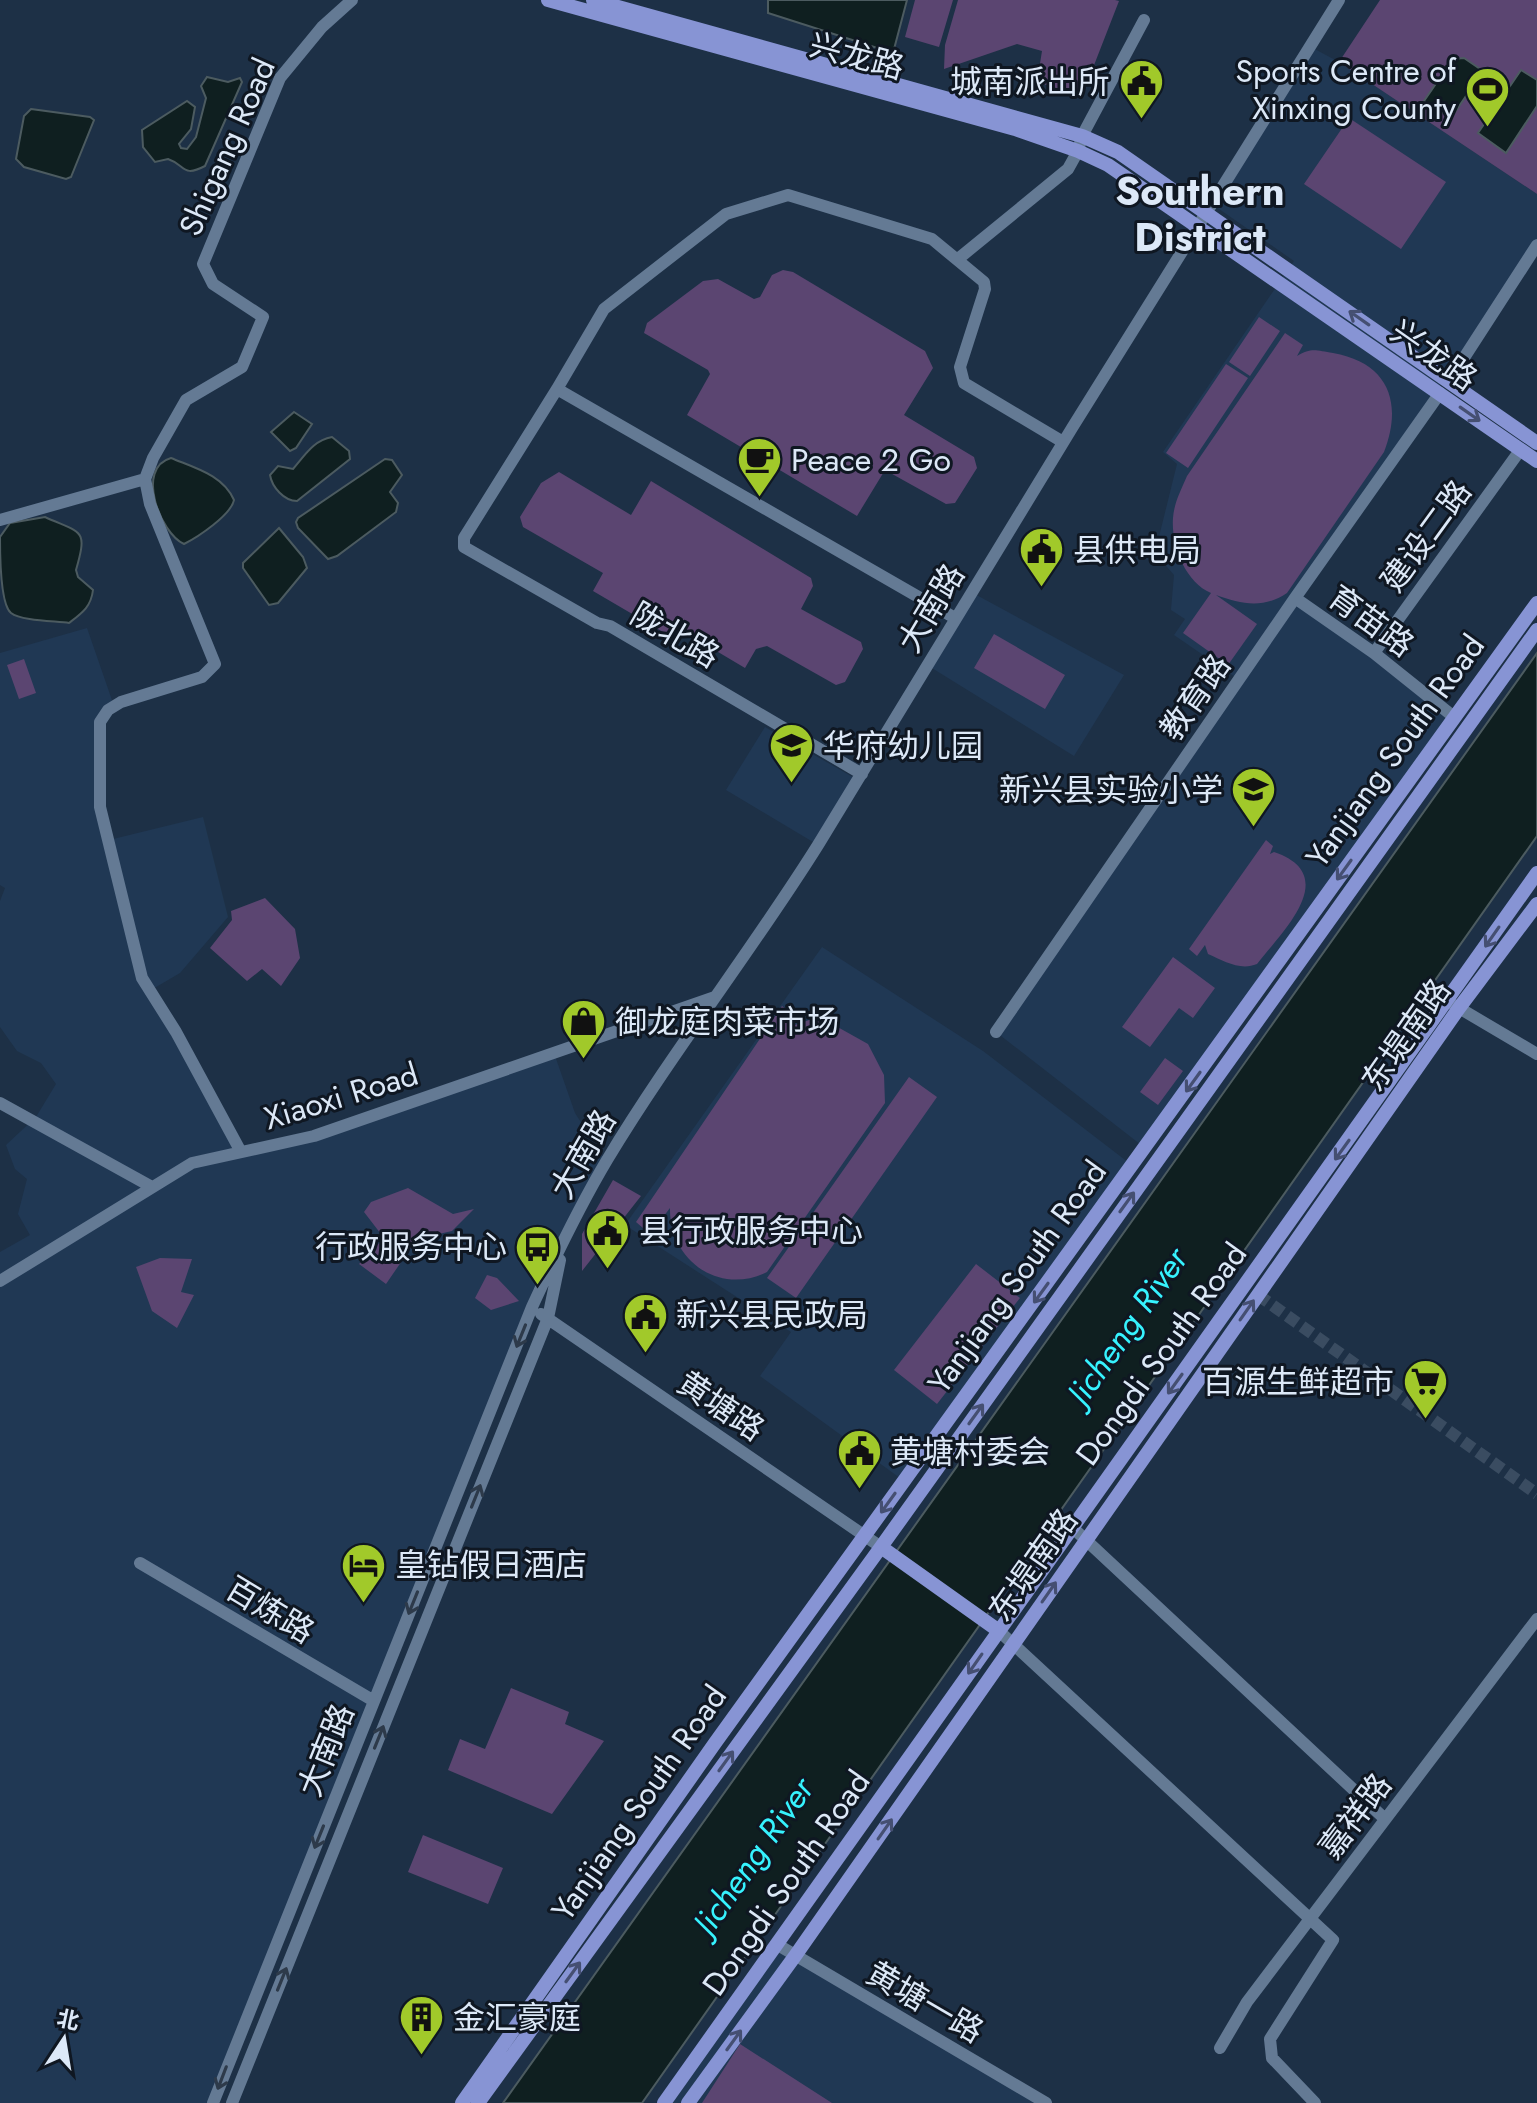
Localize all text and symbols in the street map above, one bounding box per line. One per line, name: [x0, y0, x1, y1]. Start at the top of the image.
street label: 兴龙路: [805, 21, 909, 91]
place label: Sports Centre of Xinxing County: [1236, 48, 1457, 131]
street label: Shigang Road: [167, 51, 287, 243]
public building icon: 城南派出所: [1117, 58, 1165, 121]
place label: 城南派出所: [950, 59, 1110, 105]
sports icon: Sports Centre of Xinxing County: [1463, 65, 1511, 128]
district label: Southern District: [1115, 162, 1285, 266]
street label: 兴龙路: [1381, 309, 1487, 401]
one-way arrow: [1348, 310, 1370, 326]
one-way arrow: [1458, 406, 1480, 422]
cafe icon: Peace 2 Go: [736, 436, 784, 499]
place label: Peace 2 Go: [791, 437, 951, 483]
street label: 建设二路: [1370, 471, 1482, 601]
public building icon: 县供电局: [1018, 526, 1066, 589]
place label: 县供电局: [1073, 527, 1201, 573]
street label: 大南路: [887, 555, 975, 661]
street label: 育苗路: [1319, 574, 1423, 668]
street label: 陇北路: [622, 591, 728, 679]
street label: Yanjiang South Road: [1295, 625, 1495, 877]
street label: 教育路: [1149, 644, 1241, 750]
school or university icon: 华府幼儿园: [768, 722, 816, 785]
place label: 华府幼儿园: [823, 723, 983, 769]
school or university icon: 新兴县实验小学: [1230, 766, 1278, 829]
place label: 新兴县实验小学: [999, 767, 1223, 813]
one-way arrow: [1336, 859, 1352, 881]
one-way arrow: [1484, 926, 1500, 948]
street label: 东堤南路: [1350, 969, 1462, 1101]
shop icon: 御龙庭肉菜市场: [560, 998, 608, 1061]
place label: 御龙庭肉菜市场: [615, 999, 839, 1045]
street label: Xiaoxi Road: [258, 1051, 424, 1141]
one-way arrow: [1184, 1070, 1201, 1092]
street label: 大南路: [539, 1101, 627, 1207]
one-way arrow: [1334, 1138, 1350, 1160]
street label: Yanjiang South Road: [917, 1151, 1117, 1403]
one-way arrow: [1119, 1192, 1135, 1214]
public building icon: 县行政服务中心: [584, 1207, 632, 1270]
place label: 县行政服务中心: [639, 1208, 863, 1254]
bus stop icon: 行政服务中心: [514, 1223, 562, 1286]
place label: 行政服务中心: [315, 1224, 507, 1270]
street label: Dongdi South Road: [1064, 1233, 1258, 1475]
water label: Jicheng River: [1052, 1236, 1201, 1420]
one-way arrow: [1032, 1281, 1049, 1303]
public building icon: 新兴县民政局: [621, 1291, 669, 1354]
place label: 新兴县民政局: [676, 1292, 868, 1338]
one-way arrow: [1239, 1300, 1255, 1322]
one-way arrow: [512, 1323, 527, 1348]
supermarket icon: 百源生鲜超市: [1401, 1358, 1449, 1421]
place label: 百源生鲜超市: [1202, 1359, 1394, 1405]
street label: 黄塘路: [668, 1360, 774, 1452]
one-way arrow: [1166, 1372, 1183, 1394]
one-way arrow: [968, 1403, 984, 1425]
public building icon: 黄塘村委会: [835, 1428, 883, 1491]
place label: 黄塘村委会: [890, 1429, 1050, 1475]
one-way arrow: [470, 1484, 484, 1509]
one-way arrow: [880, 1492, 897, 1513]
street label: 东堤南路: [977, 1499, 1089, 1631]
hotel icon: 皇钻假日酒店: [340, 1541, 388, 1604]
place label: 皇钻假日酒店: [395, 1542, 587, 1588]
street label: 百炼路: [217, 1566, 323, 1654]
one-way arrow: [1041, 1581, 1057, 1603]
one-way arrow: [405, 1590, 419, 1615]
one-way arrow: [967, 1653, 983, 1675]
street label: Yanjiang South Road: [540, 1676, 738, 1930]
street label: 大南路: [287, 1697, 365, 1803]
one-way arrow: [373, 1725, 387, 1750]
one-way arrow: [717, 1751, 734, 1772]
street label: Dongdi South Road: [691, 1761, 881, 2005]
street label: 嘉祥路: [1308, 1764, 1402, 1868]
water label: Jicheng River: [678, 1766, 827, 1950]
one-way arrow: [877, 1818, 893, 1840]
one-way arrow: [311, 1824, 325, 1849]
street label: 黄塘一路: [858, 1950, 992, 2054]
one-way arrow: [565, 1961, 582, 1983]
one-way arrow: [276, 1967, 290, 1992]
building icon: 金汇豪庭: [398, 1994, 446, 2057]
place label: 金汇豪庭: [453, 1995, 581, 2041]
north arrow: [24, 1999, 104, 2079]
text: 北: [54, 2001, 82, 2037]
one-way arrow: [725, 2030, 742, 2051]
one-way arrow: [214, 2065, 228, 2090]

